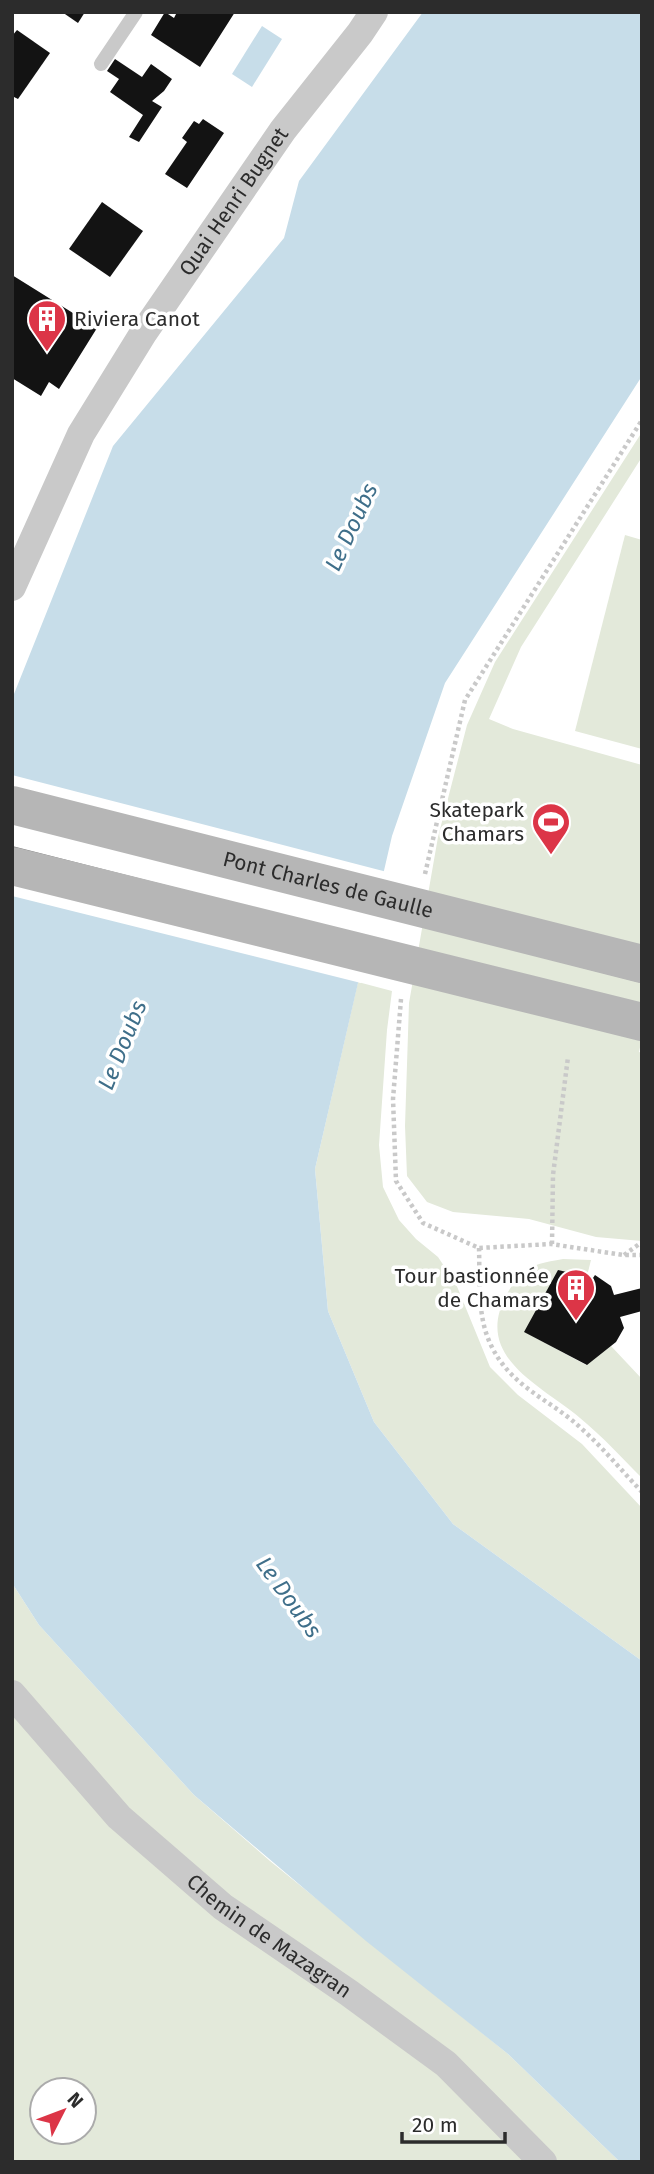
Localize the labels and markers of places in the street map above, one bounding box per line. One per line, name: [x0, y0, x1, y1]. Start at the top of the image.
building icon: Riviera Canot: [26, 298, 68, 353]
place label: Riviera Canot: [74, 306, 200, 332]
place label: Skatepark Chamars: [429, 797, 524, 847]
sports icon: Skatepark Chamars: [530, 801, 572, 856]
place label: Tour bastionnée de Chamars: [395, 1263, 549, 1313]
building icon: Tour bastionnée de Chamars: [555, 1267, 597, 1322]

